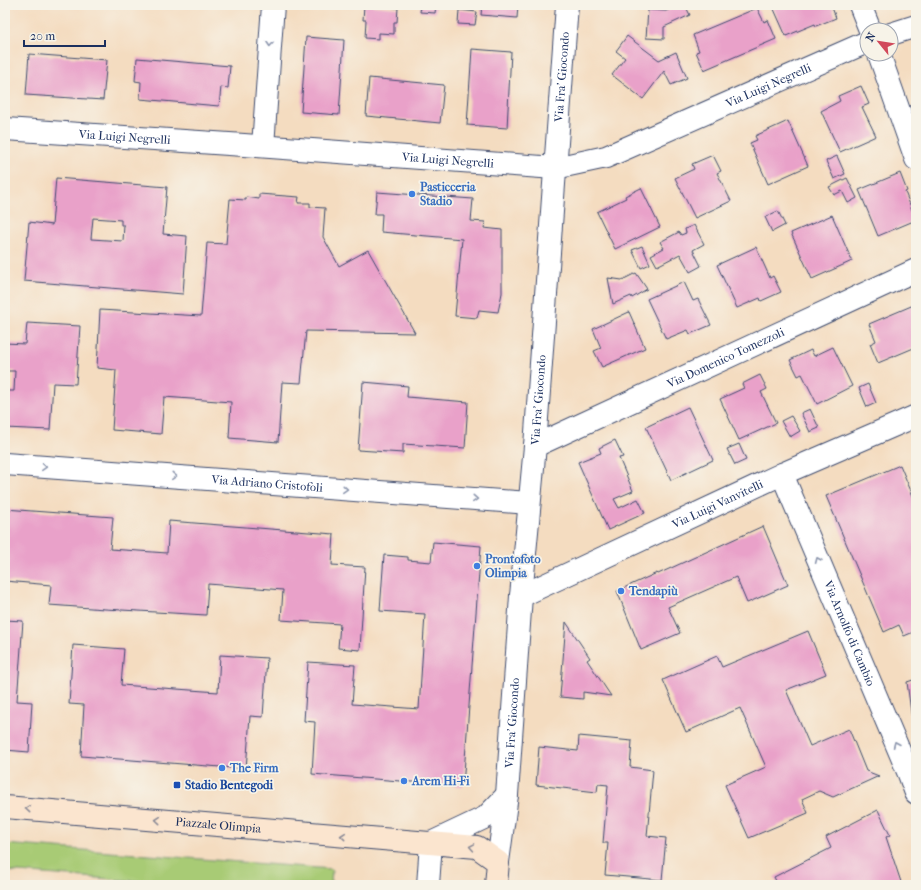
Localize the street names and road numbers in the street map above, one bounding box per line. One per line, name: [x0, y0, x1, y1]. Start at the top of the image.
street label: Via Fra' Giocondo: [551, 31, 572, 123]
street label: Via Luigi Negrelli: [723, 60, 814, 111]
street label: Via Luigi Negrelli: [77, 127, 172, 147]
street label: Via Luigi Negrelli: [401, 150, 495, 170]
street label: Via Domenico Tomezzoli: [664, 325, 787, 391]
street label: Via Fra' Giocondo: [528, 354, 549, 447]
street label: Via Adriano Cristofoli: [210, 472, 324, 495]
street label: Via Luigi Vanvitelli: [669, 477, 766, 532]
street label: Via Arnolfo di Cambio: [821, 578, 878, 688]
street label: Via Fra' Giocondo: [502, 677, 522, 769]
street label: Piazzale Olimpia: [175, 814, 262, 836]

